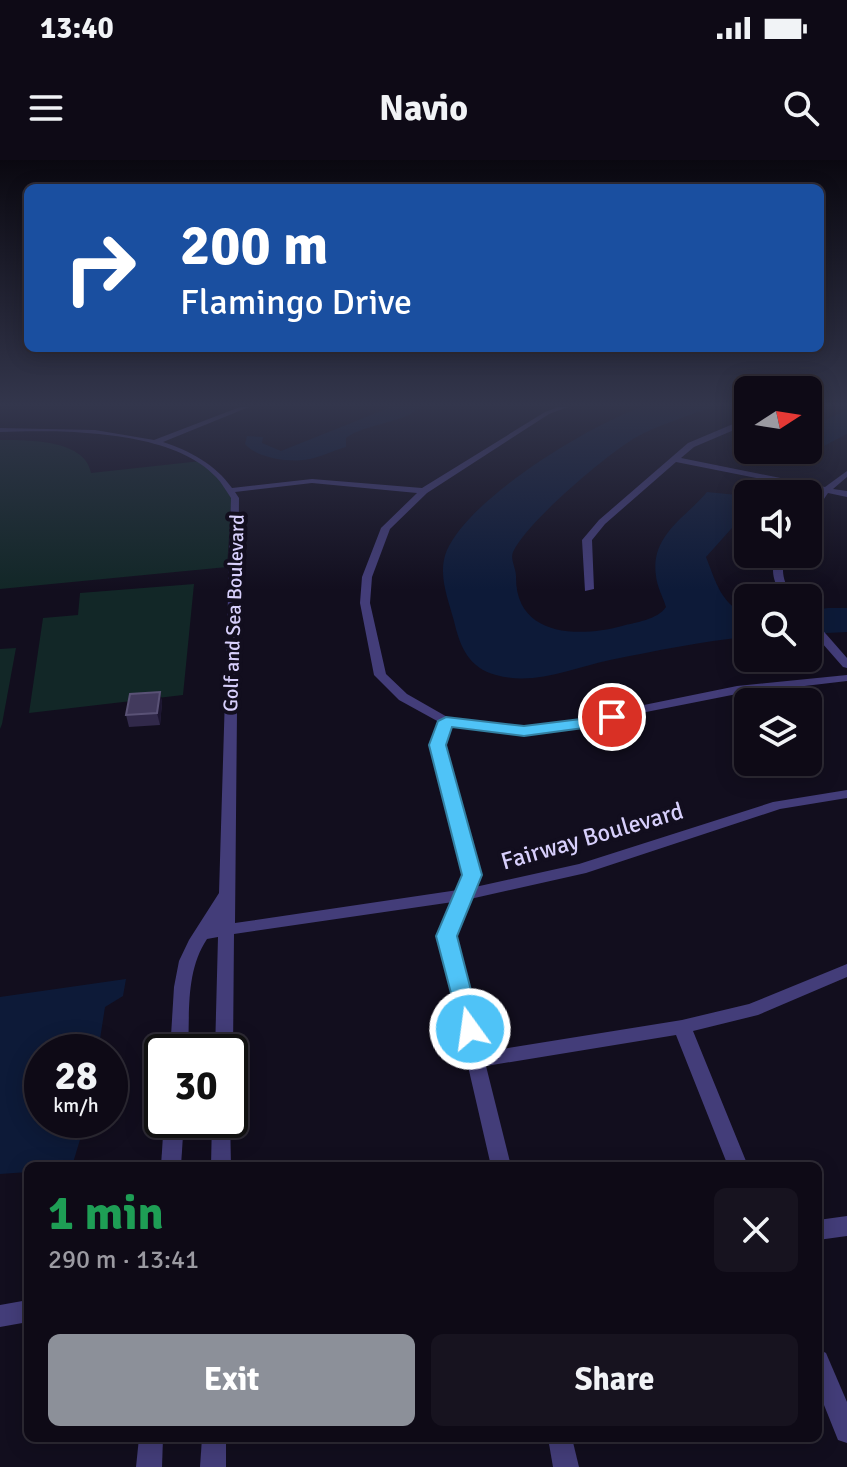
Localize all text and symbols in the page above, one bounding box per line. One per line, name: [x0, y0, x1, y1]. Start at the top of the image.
text: 13:40: [40, 10, 114, 47]
icon: menu: [24, 86, 68, 130]
text: Navio: [379, 86, 468, 131]
icon: search: [779, 86, 823, 130]
text: 200 m: [180, 211, 328, 280]
icon: right: [48, 216, 152, 320]
text: Flamingo Drive: [180, 280, 412, 325]
north arrow: [734, 376, 822, 464]
map controls: [734, 376, 822, 776]
button: sound: [734, 480, 822, 568]
street label: Golf and Sea Boulevard: [218, 514, 250, 712]
button: search: [734, 584, 822, 672]
pin: [578, 683, 646, 751]
button: layers: [734, 688, 822, 776]
icon: arrive: [590, 695, 634, 739]
street label: Fairway Boulevard: [497, 796, 687, 876]
position arrow: [428, 987, 512, 1071]
speed limit sign: 30: [144, 1034, 248, 1138]
text: 28: [54, 1051, 98, 1101]
text: km/h: [53, 1093, 99, 1118]
text: 1 min: [48, 1184, 164, 1243]
button: close: [714, 1188, 798, 1272]
text: 290 m · 13:41: [48, 1244, 199, 1276]
button: Exit: [48, 1334, 415, 1426]
button: Share: [431, 1334, 798, 1426]

